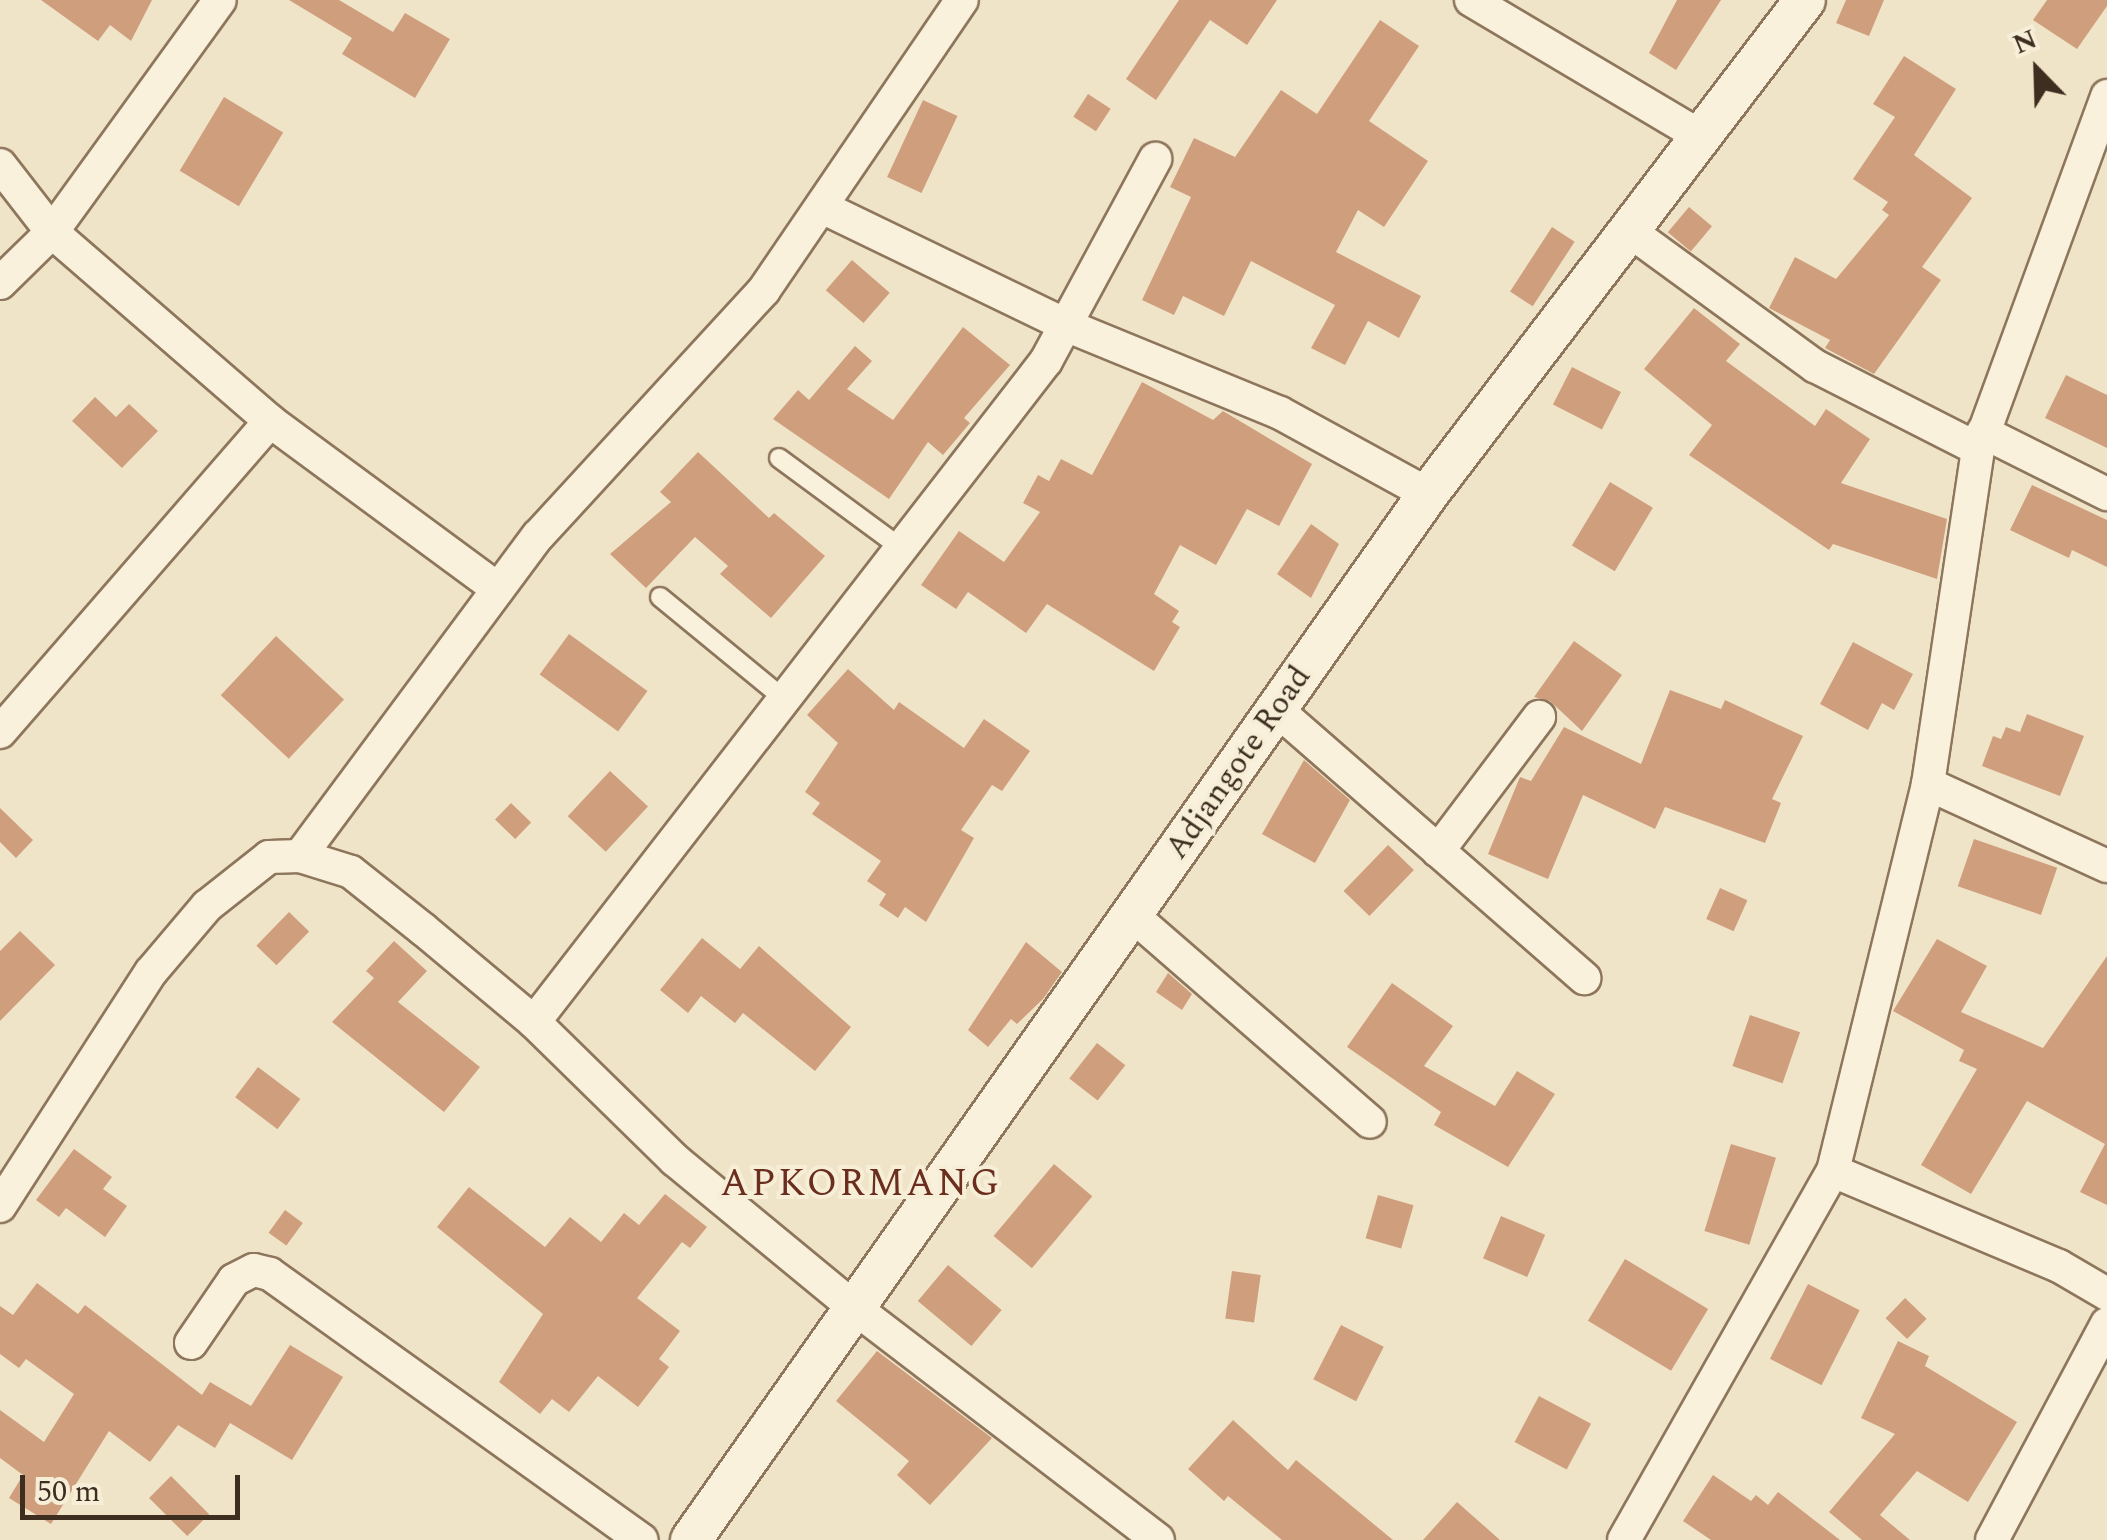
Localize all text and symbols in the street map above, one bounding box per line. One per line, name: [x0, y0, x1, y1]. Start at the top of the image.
text: N: [2006, 18, 2044, 66]
north arrow: [1987, 20, 2087, 120]
street label: Adjangote Road: [1158, 659, 1320, 867]
district label: APKORMANG: [720, 1162, 1002, 1208]
scale bar: [25, 1455, 245, 1517]
text: 50 m: [37, 1469, 100, 1515]

